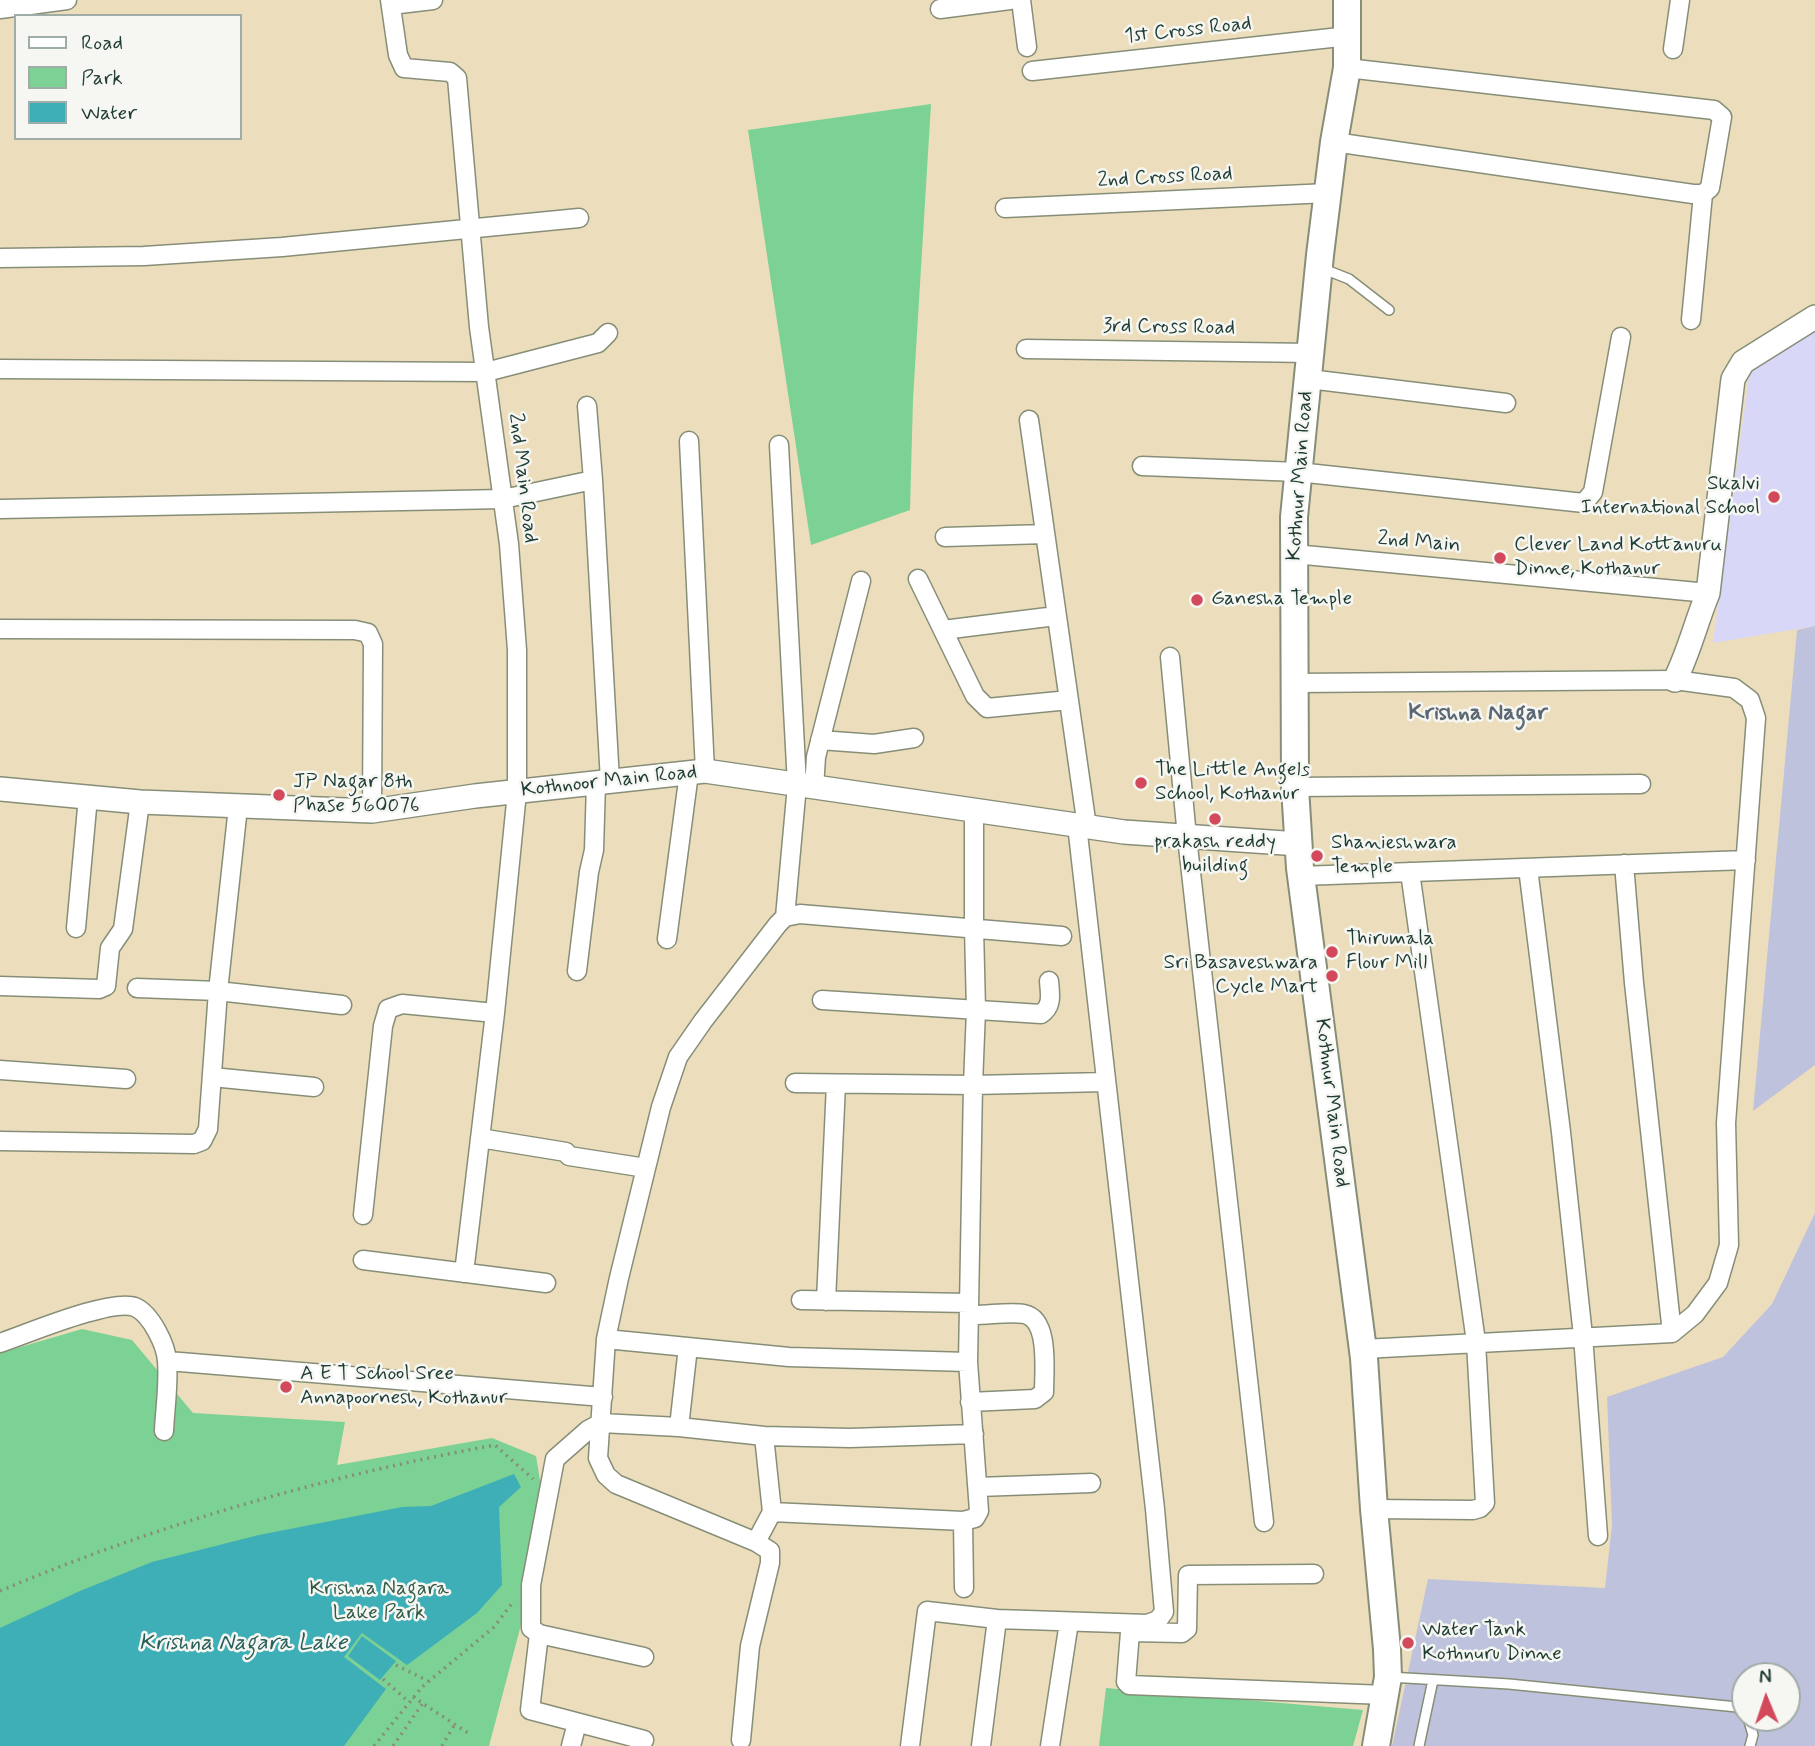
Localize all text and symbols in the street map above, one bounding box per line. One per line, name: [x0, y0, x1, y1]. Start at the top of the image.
street label: 1st Cross Road: [1123, 12, 1253, 50]
legend: [14, 14, 242, 140]
text: Road: [81, 29, 123, 57]
text: Park: [81, 64, 123, 92]
text: Water: [81, 99, 137, 127]
street label: 2nd Cross Road: [1097, 162, 1233, 194]
street label: 3rd Cross Road: [1103, 314, 1235, 342]
street label: Kothnur Main Road: [1282, 390, 1320, 562]
street label: 2nd Main Road: [502, 412, 542, 544]
place label: Skalvi International School: [1581, 472, 1760, 522]
marker: Skalvi International School: [1766, 489, 1782, 505]
street label: 2nd Main: [1377, 527, 1461, 559]
place label: Clever Land Kottanuru Dinne, Kothanur: [1514, 533, 1722, 583]
marker: Clever Land Kottanuru Dinne, Kothanur: [1492, 550, 1508, 566]
place label: Ganesha Temple: [1211, 587, 1352, 613]
marker: Ganesha Temple: [1189, 592, 1205, 608]
district label: Krishna Nagar: [1408, 700, 1548, 728]
place label: The Little Angels School, Kothanur: [1155, 758, 1310, 808]
street label: Kothnoor Main Road: [520, 760, 698, 804]
place label: JP Nagar 8th Phase 560076: [293, 770, 420, 820]
marker: The Little Angels School, Kothanur: [1133, 775, 1149, 791]
marker: JP Nagar 8th Phase 560076: [271, 787, 287, 803]
marker: prakash reddy building: [1207, 811, 1223, 827]
place label: prakash reddy building: [1154, 830, 1276, 880]
place label: Shanieshwara Temple: [1331, 831, 1457, 881]
marker: Shanieshwara Temple: [1309, 848, 1325, 864]
place label: Thirumala Flour Mill: [1346, 927, 1434, 977]
marker: Thirumala Flour Mill: [1324, 944, 1340, 960]
place label: Sri Basaveshwara Cycle Mart: [1164, 951, 1318, 1001]
marker: Sri Basaveshwara Cycle Mart: [1324, 968, 1340, 984]
street label: Kothnur Main Road: [1308, 1017, 1354, 1189]
place label: A E T School Sree Annapoornesh, Kothanur: [300, 1362, 507, 1412]
marker: A E T School Sree Annapoornesh, Kothanur: [278, 1379, 294, 1395]
park label: Krishna Nagara Lake Park: [309, 1577, 449, 1627]
place label: Water Tank Kothnuru Dinne: [1422, 1618, 1562, 1668]
water label: Krishna Nagara Lake: [139, 1630, 347, 1658]
marker: Water Tank Kothnuru Dinne: [1400, 1635, 1416, 1651]
north arrow: [1731, 1662, 1801, 1732]
text: N: [1759, 1665, 1772, 1690]

